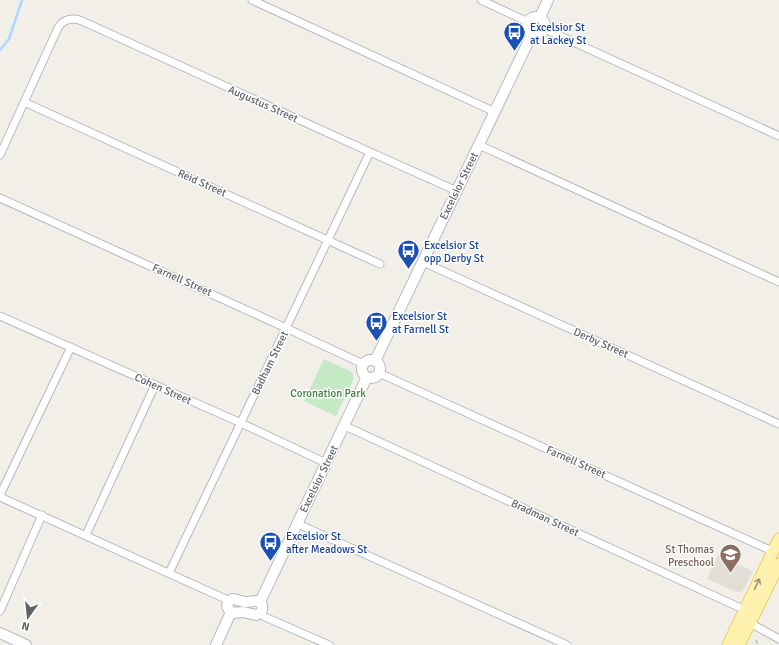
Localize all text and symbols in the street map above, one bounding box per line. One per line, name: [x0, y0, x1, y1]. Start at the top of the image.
bus stop icon: Excelsior St at Lackey St: [502, 20, 528, 53]
place label: Excelsior St at Lackey St: [530, 21, 586, 47]
street label: Augustus Street: [226, 83, 300, 125]
street label: Excelsior Street: [437, 150, 481, 222]
street label: Reid Street: [176, 167, 228, 200]
bus stop icon: Excelsior St opp Derby St: [396, 238, 422, 271]
place label: Excelsior St opp Derby St: [424, 239, 484, 265]
street label: Farnell Street: [150, 261, 214, 299]
bus stop icon: Excelsior St at Farnell St: [363, 309, 389, 342]
place label: Excelsior St at Farnell St: [392, 310, 449, 336]
street label: Derby Street: [572, 325, 631, 361]
street label: Badham Street: [249, 329, 291, 397]
street label: Cohen Street: [133, 371, 194, 407]
park label: Coronation Park: [290, 387, 366, 400]
street label: Excelsior Street: [297, 443, 341, 515]
street label: Farnell Street: [544, 443, 608, 481]
street label: Bradman Street: [509, 497, 581, 539]
bus stop icon: Excelsior St after Meadows St: [258, 529, 284, 562]
place label: Excelsior St after Meadows St: [286, 530, 367, 556]
school or university icon: St Thomas Preschool: [717, 542, 743, 575]
place label: St Thomas Preschool: [665, 543, 714, 569]
one-way arrow: [754, 579, 761, 591]
north arrow: [8, 597, 48, 637]
text: N: [20, 619, 31, 633]

